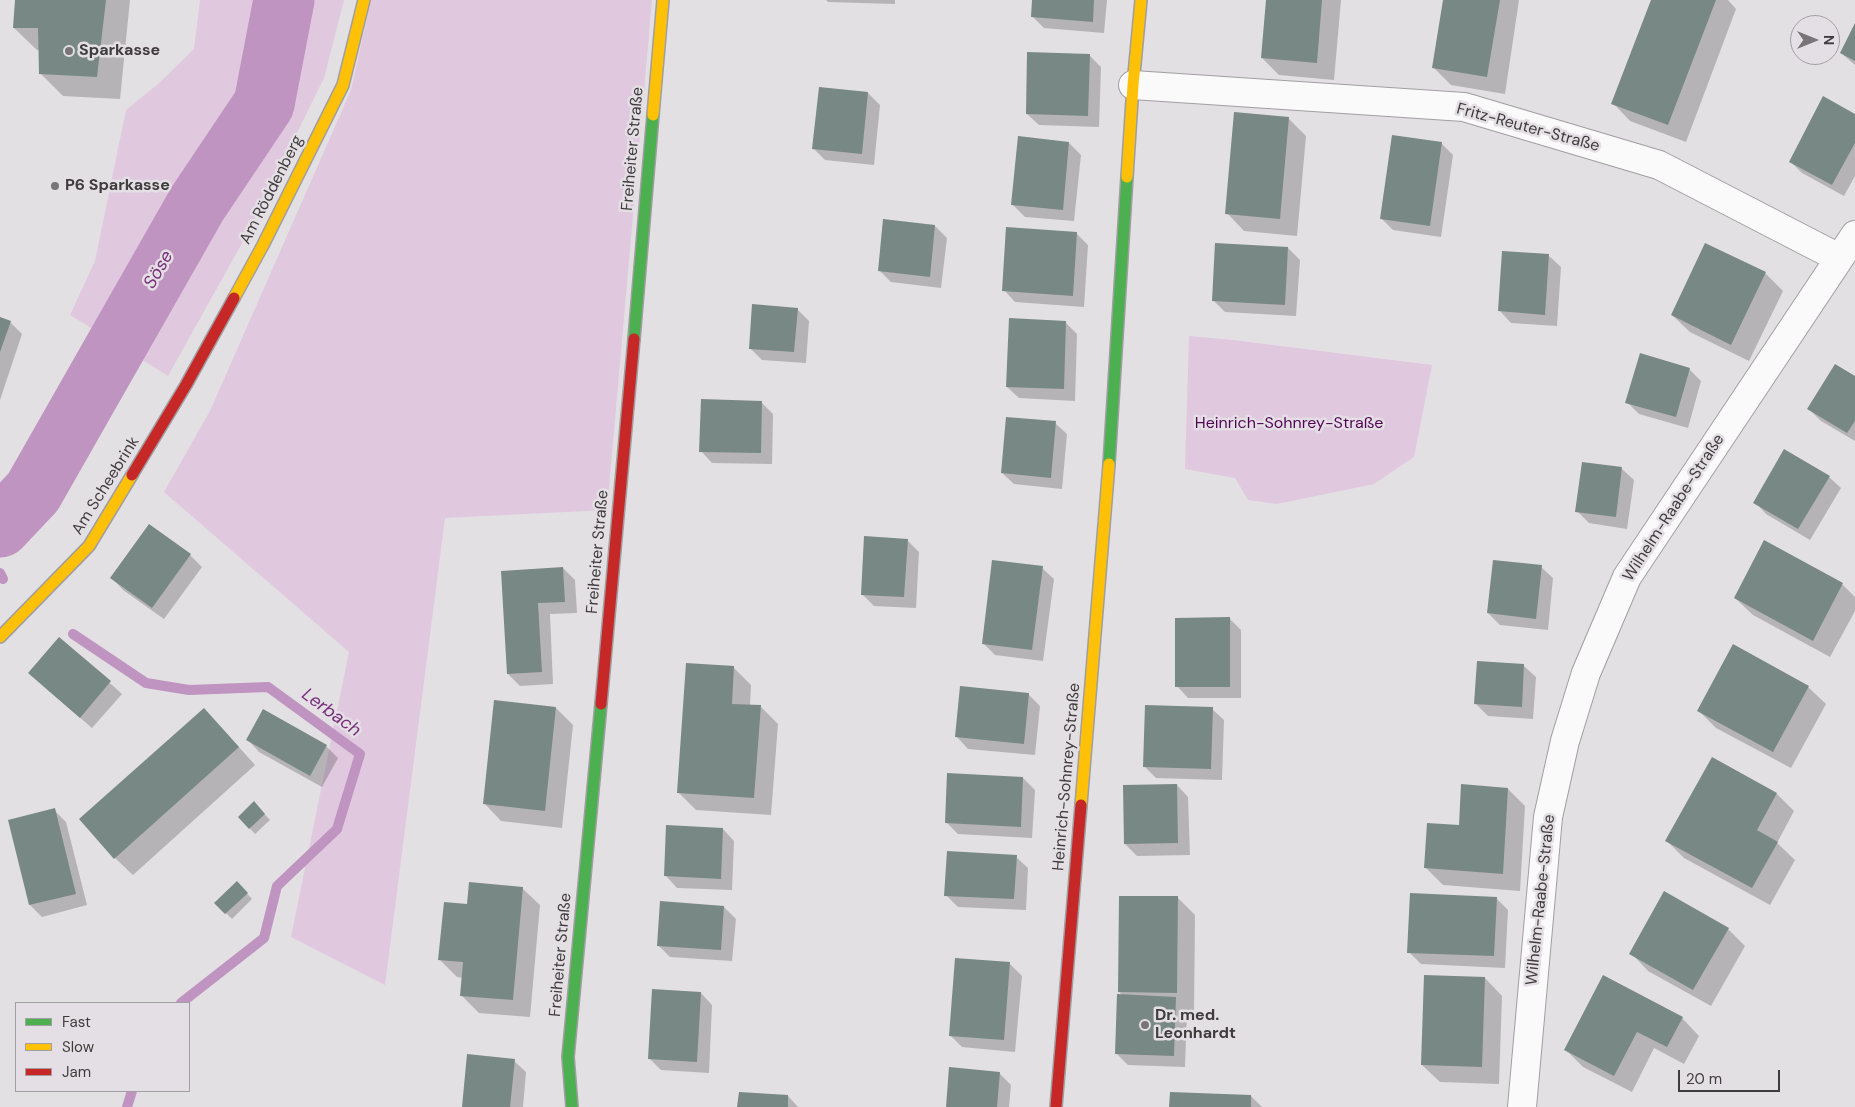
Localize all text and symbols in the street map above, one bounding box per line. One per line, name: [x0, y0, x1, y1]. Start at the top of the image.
north arrow: [1790, 15, 1840, 65]
text: N: [1820, 35, 1838, 45]
place label: Sparkasse: [79, 41, 160, 61]
marker: Sparkasse: [63, 45, 75, 57]
street label: Freiheiter Straße: [618, 86, 648, 212]
street label: Fritz-Reuter-Straße: [1454, 100, 1602, 156]
street label: Am Röddenberg: [236, 132, 308, 248]
place label: P6 Sparkasse: [65, 176, 170, 196]
marker: P6 Sparkasse: [49, 180, 61, 192]
water label: Söse: [140, 247, 178, 293]
park label: Heinrich-Sohnrey-Straße: [1195, 414, 1383, 434]
street label: Wilhelm-Raabe-Straße: [1619, 431, 1729, 585]
street label: Am Scheebrink: [68, 433, 144, 539]
street label: Freiheiter Straße: [583, 489, 613, 615]
street label: Heinrich-Sohnrey-Straße: [1049, 682, 1085, 872]
water label: Lerbach: [297, 684, 365, 742]
street label: Wilhelm-Raabe-Straße: [1522, 814, 1560, 986]
street label: Freiheiter Straße: [546, 892, 576, 1018]
legend: [15, 1002, 190, 1092]
place label: Dr. med. Leonhardt: [1155, 1006, 1236, 1044]
text: Fast: [62, 1012, 91, 1032]
marker: Dr. med. Leonhardt: [1139, 1019, 1151, 1031]
text: Slow: [62, 1037, 94, 1057]
scale bar: [1680, 1060, 1782, 1092]
text: Jam: [62, 1062, 91, 1082]
text: 20 m: [1686, 1069, 1722, 1089]

